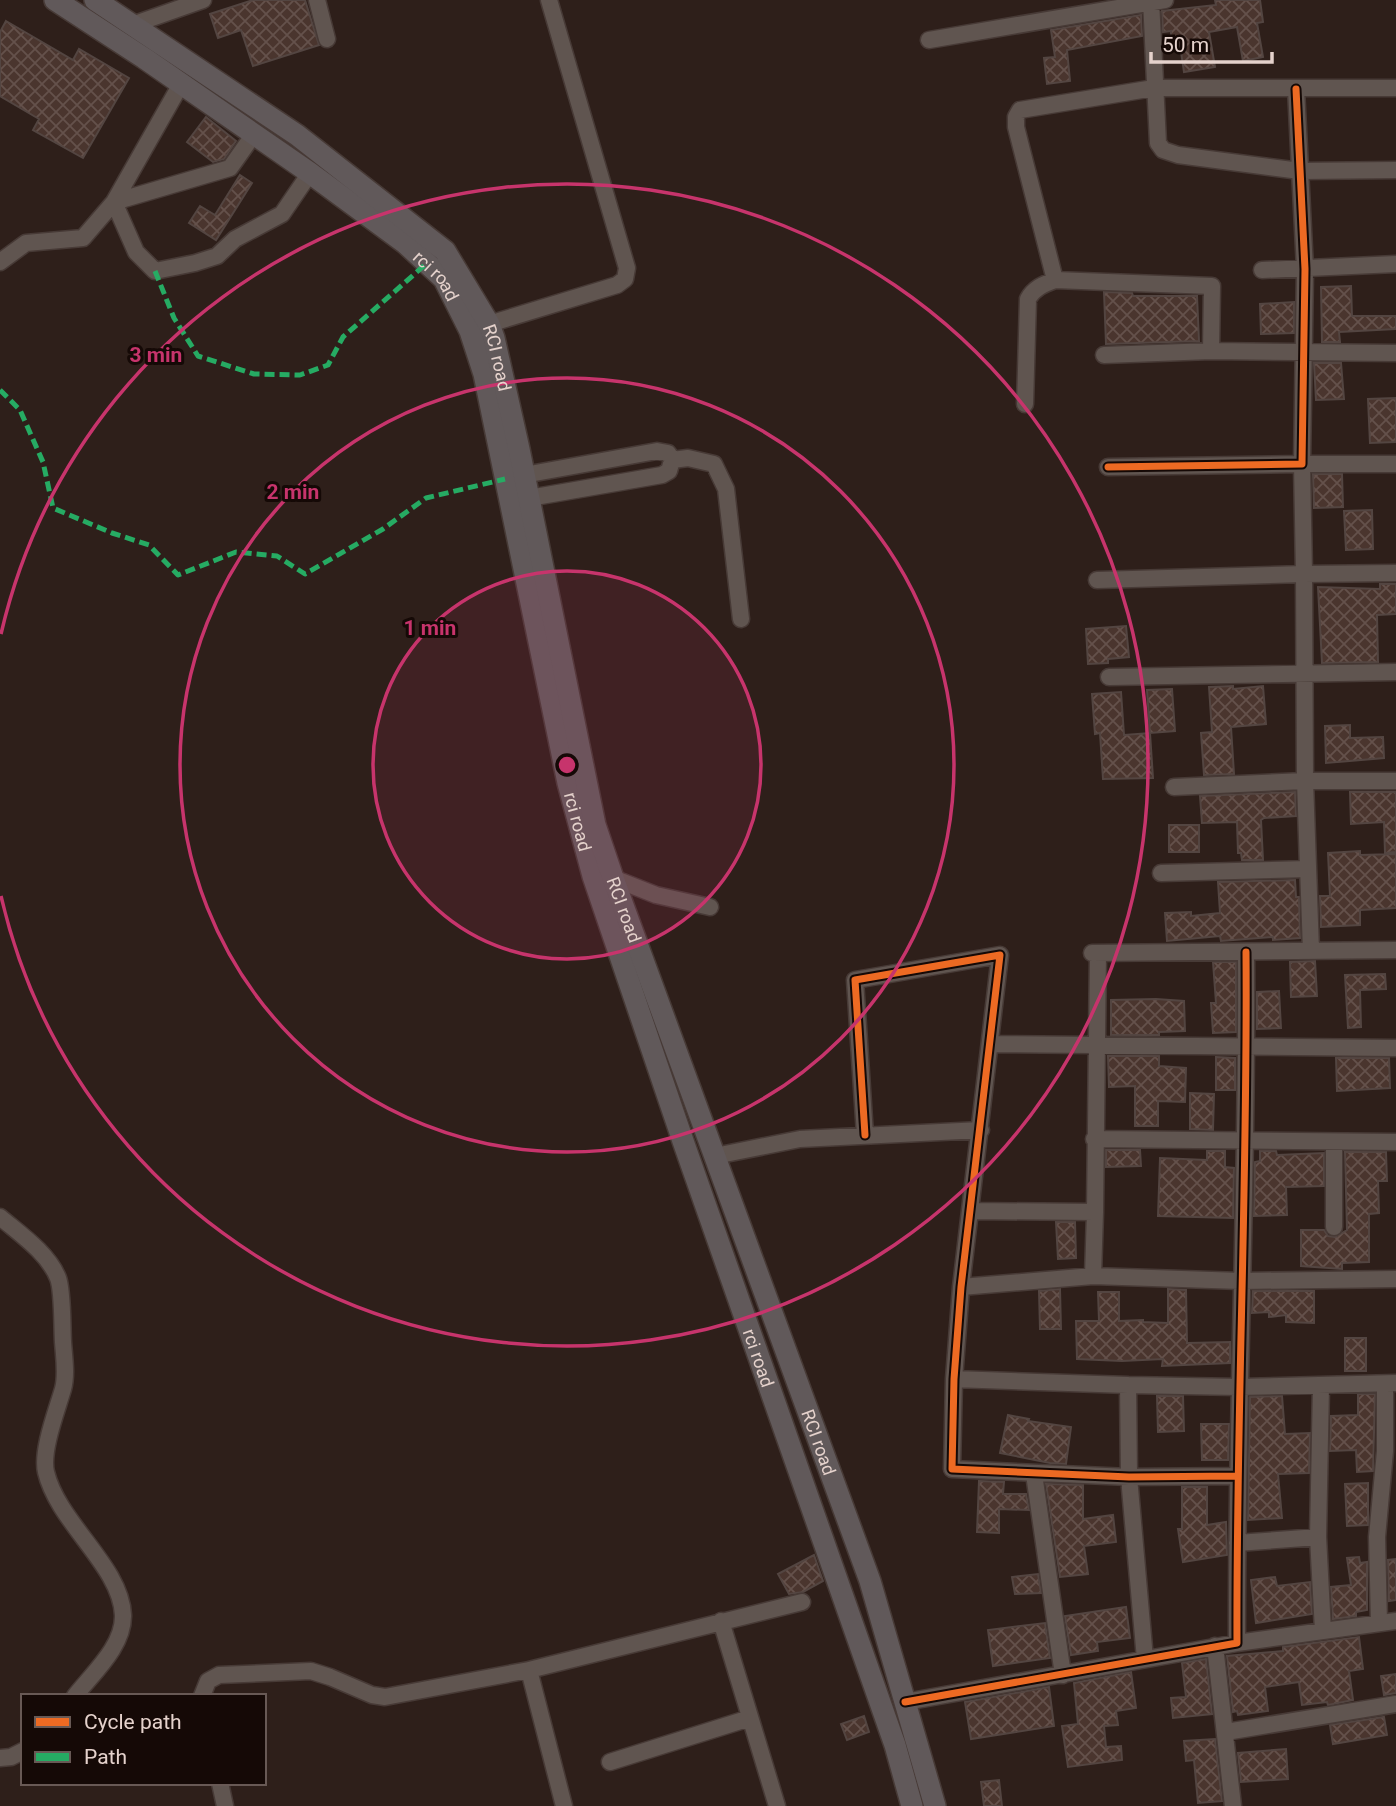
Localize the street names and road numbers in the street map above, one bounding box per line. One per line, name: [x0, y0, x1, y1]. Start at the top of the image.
street label: rci road: [409, 246, 464, 304]
street label: RCI road: [479, 321, 516, 393]
street label: rci road: [560, 790, 596, 853]
street label: RCI road: [603, 874, 646, 945]
street label: rci road: [739, 1326, 779, 1390]
street label: RCI road: [798, 1406, 841, 1478]

